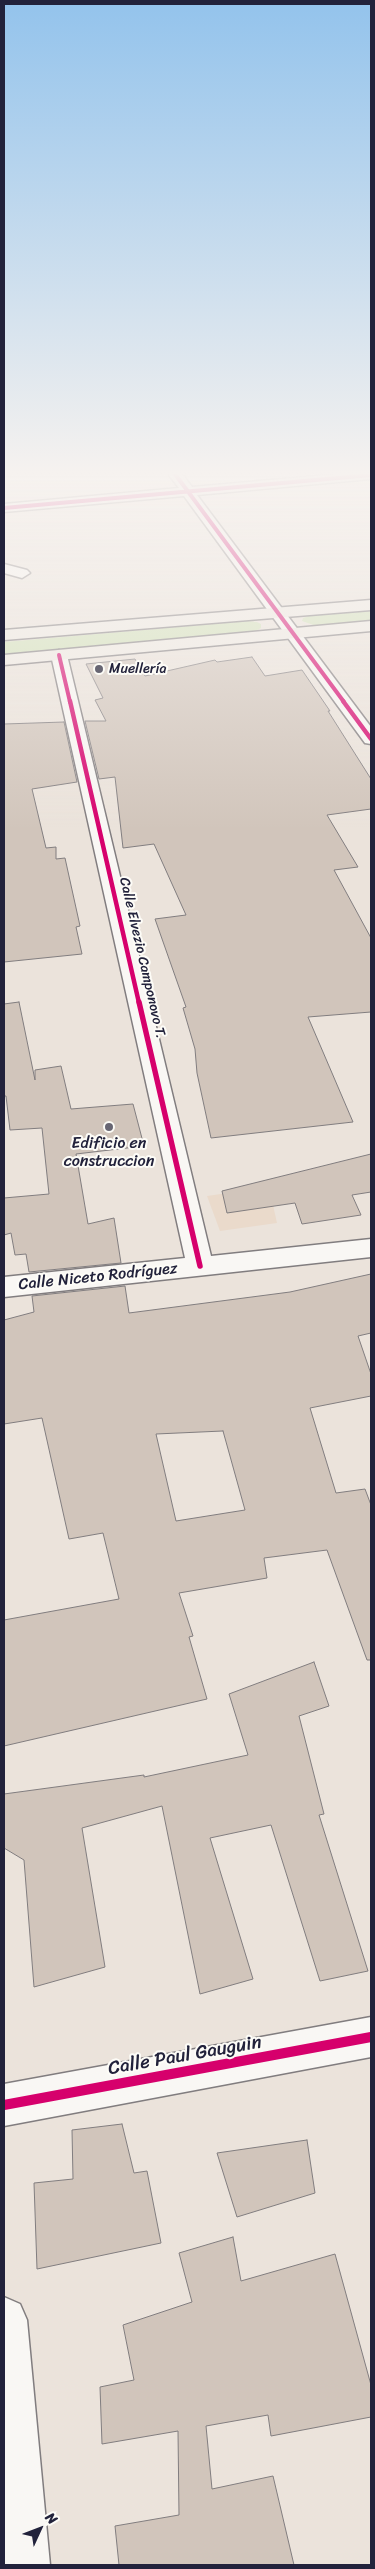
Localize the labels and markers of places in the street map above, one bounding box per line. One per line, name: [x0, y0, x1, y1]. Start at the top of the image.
place label: Muellería: [109, 661, 166, 677]
marker: Muellería: [93, 663, 105, 675]
marker: Edificio en construccion: [103, 1121, 115, 1133]
place label: Edificio en construccion: [64, 1134, 154, 1172]

